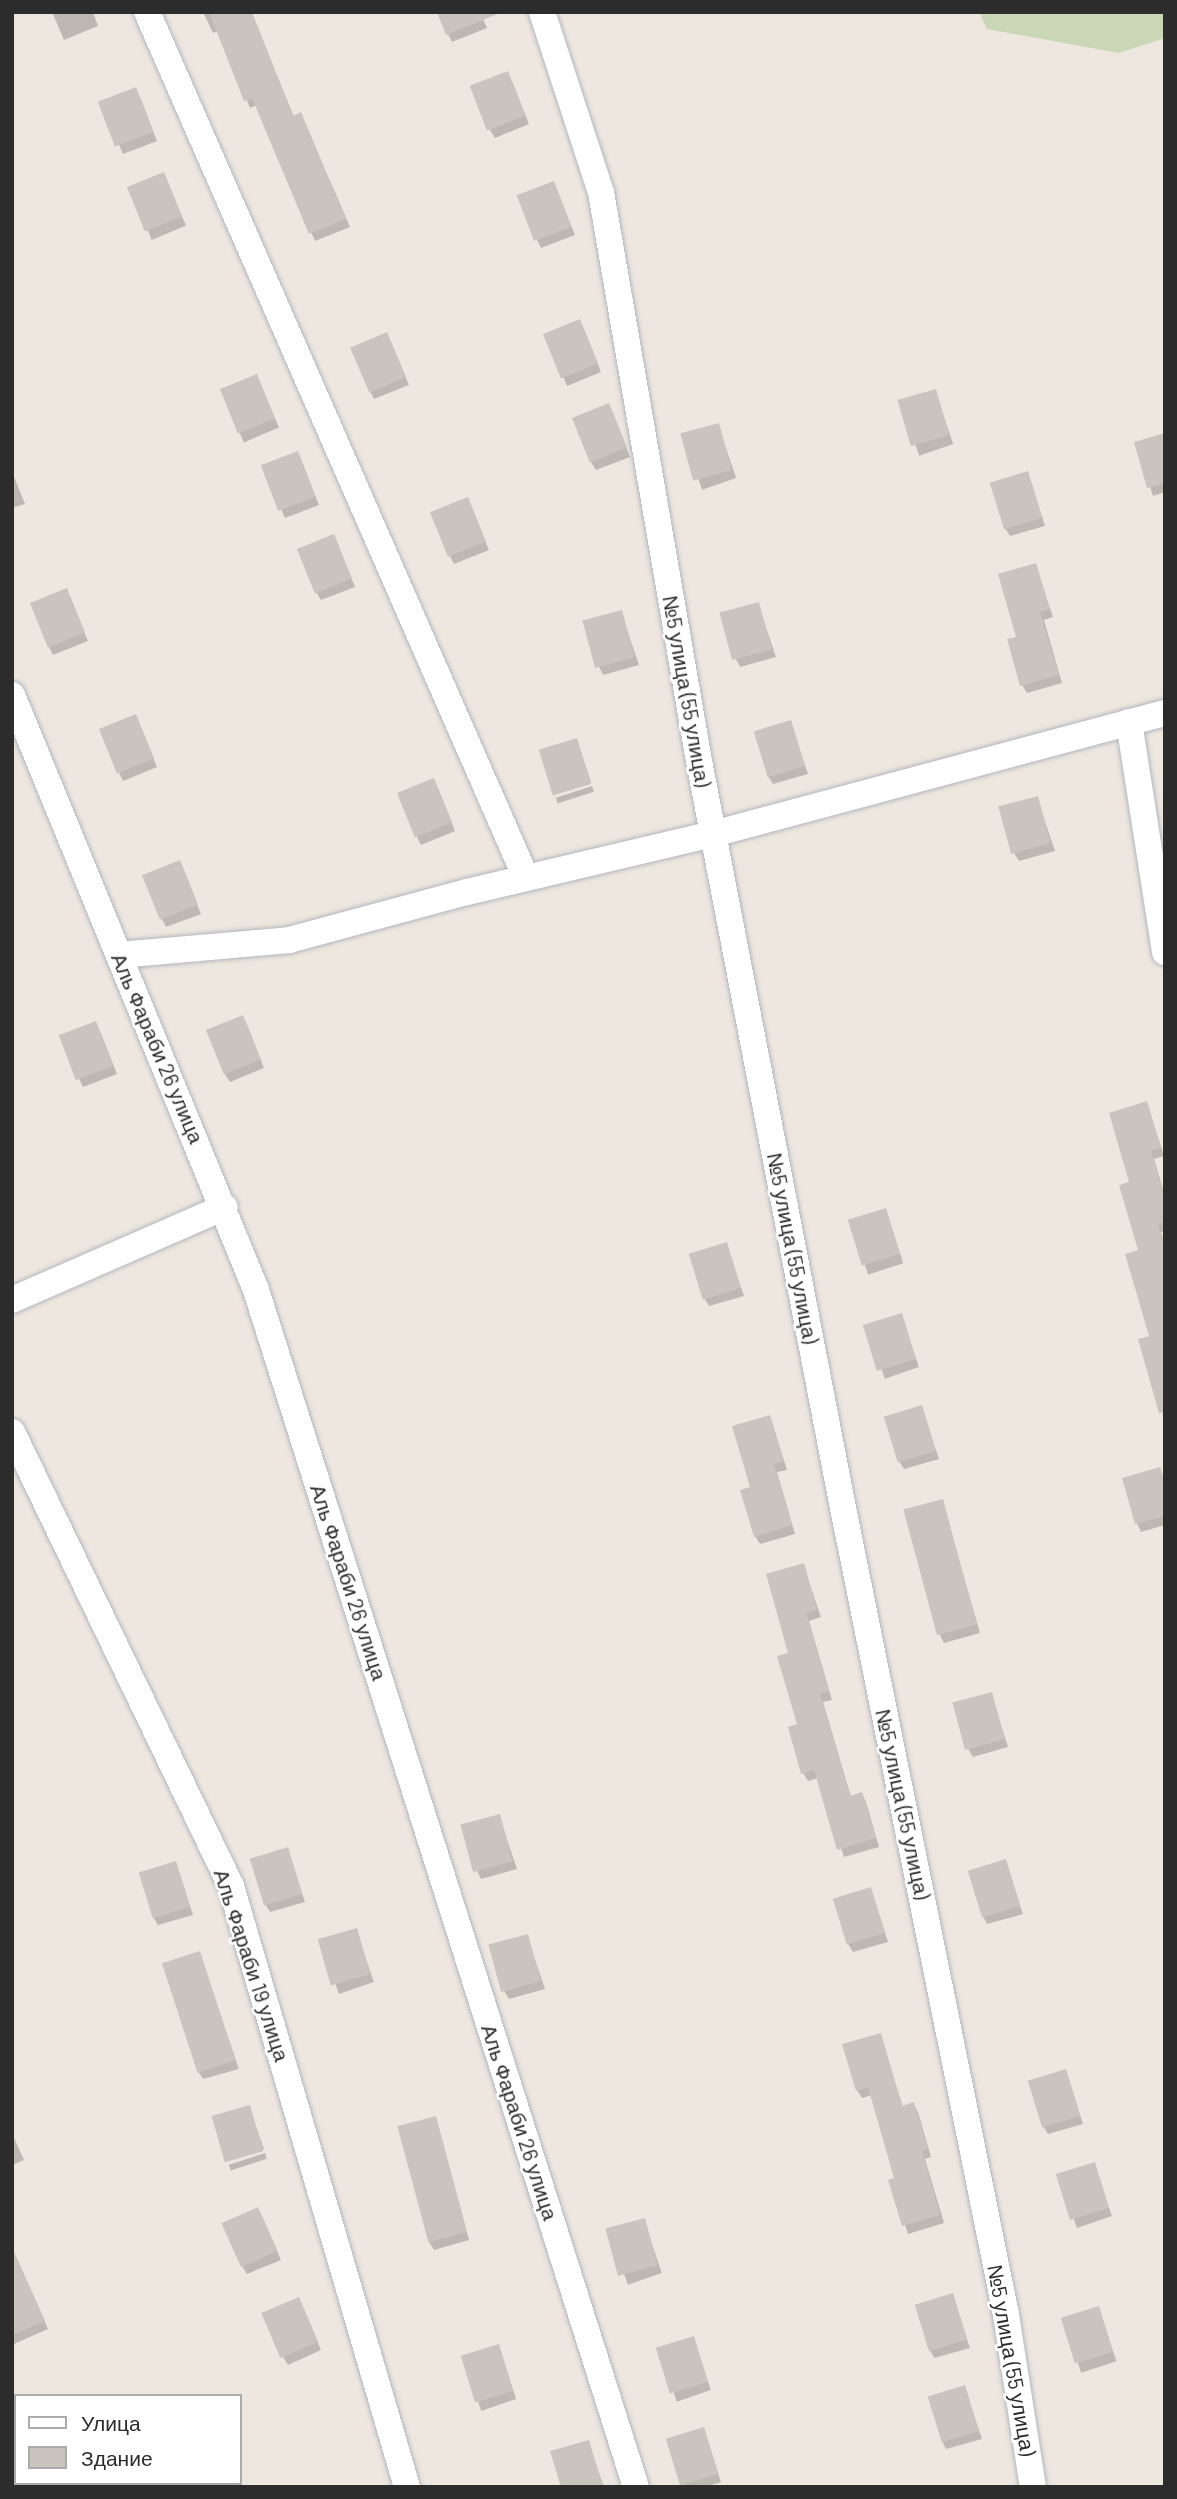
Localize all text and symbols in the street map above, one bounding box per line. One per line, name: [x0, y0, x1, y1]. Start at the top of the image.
street label: №5 улица (55 улица): [658, 593, 716, 789]
street label: Аль Фараби 26 улица: [106, 949, 210, 1147]
street label: №5 улица (55 улица): [762, 1150, 824, 1346]
street label: Аль Фараби 26 улица: [305, 1481, 393, 1683]
street label: №5 улица (55 улица): [871, 1707, 935, 1901]
street label: Аль Фараби 19 улица: [209, 1866, 295, 2064]
street label: Аль Фараби 26 улица: [476, 2021, 564, 2223]
street label: №5 улица (55 улица): [983, 2262, 1041, 2458]
legend: [14, 2394, 242, 2485]
text: Улица: [81, 2410, 141, 2435]
text: Здание: [81, 2445, 153, 2470]

